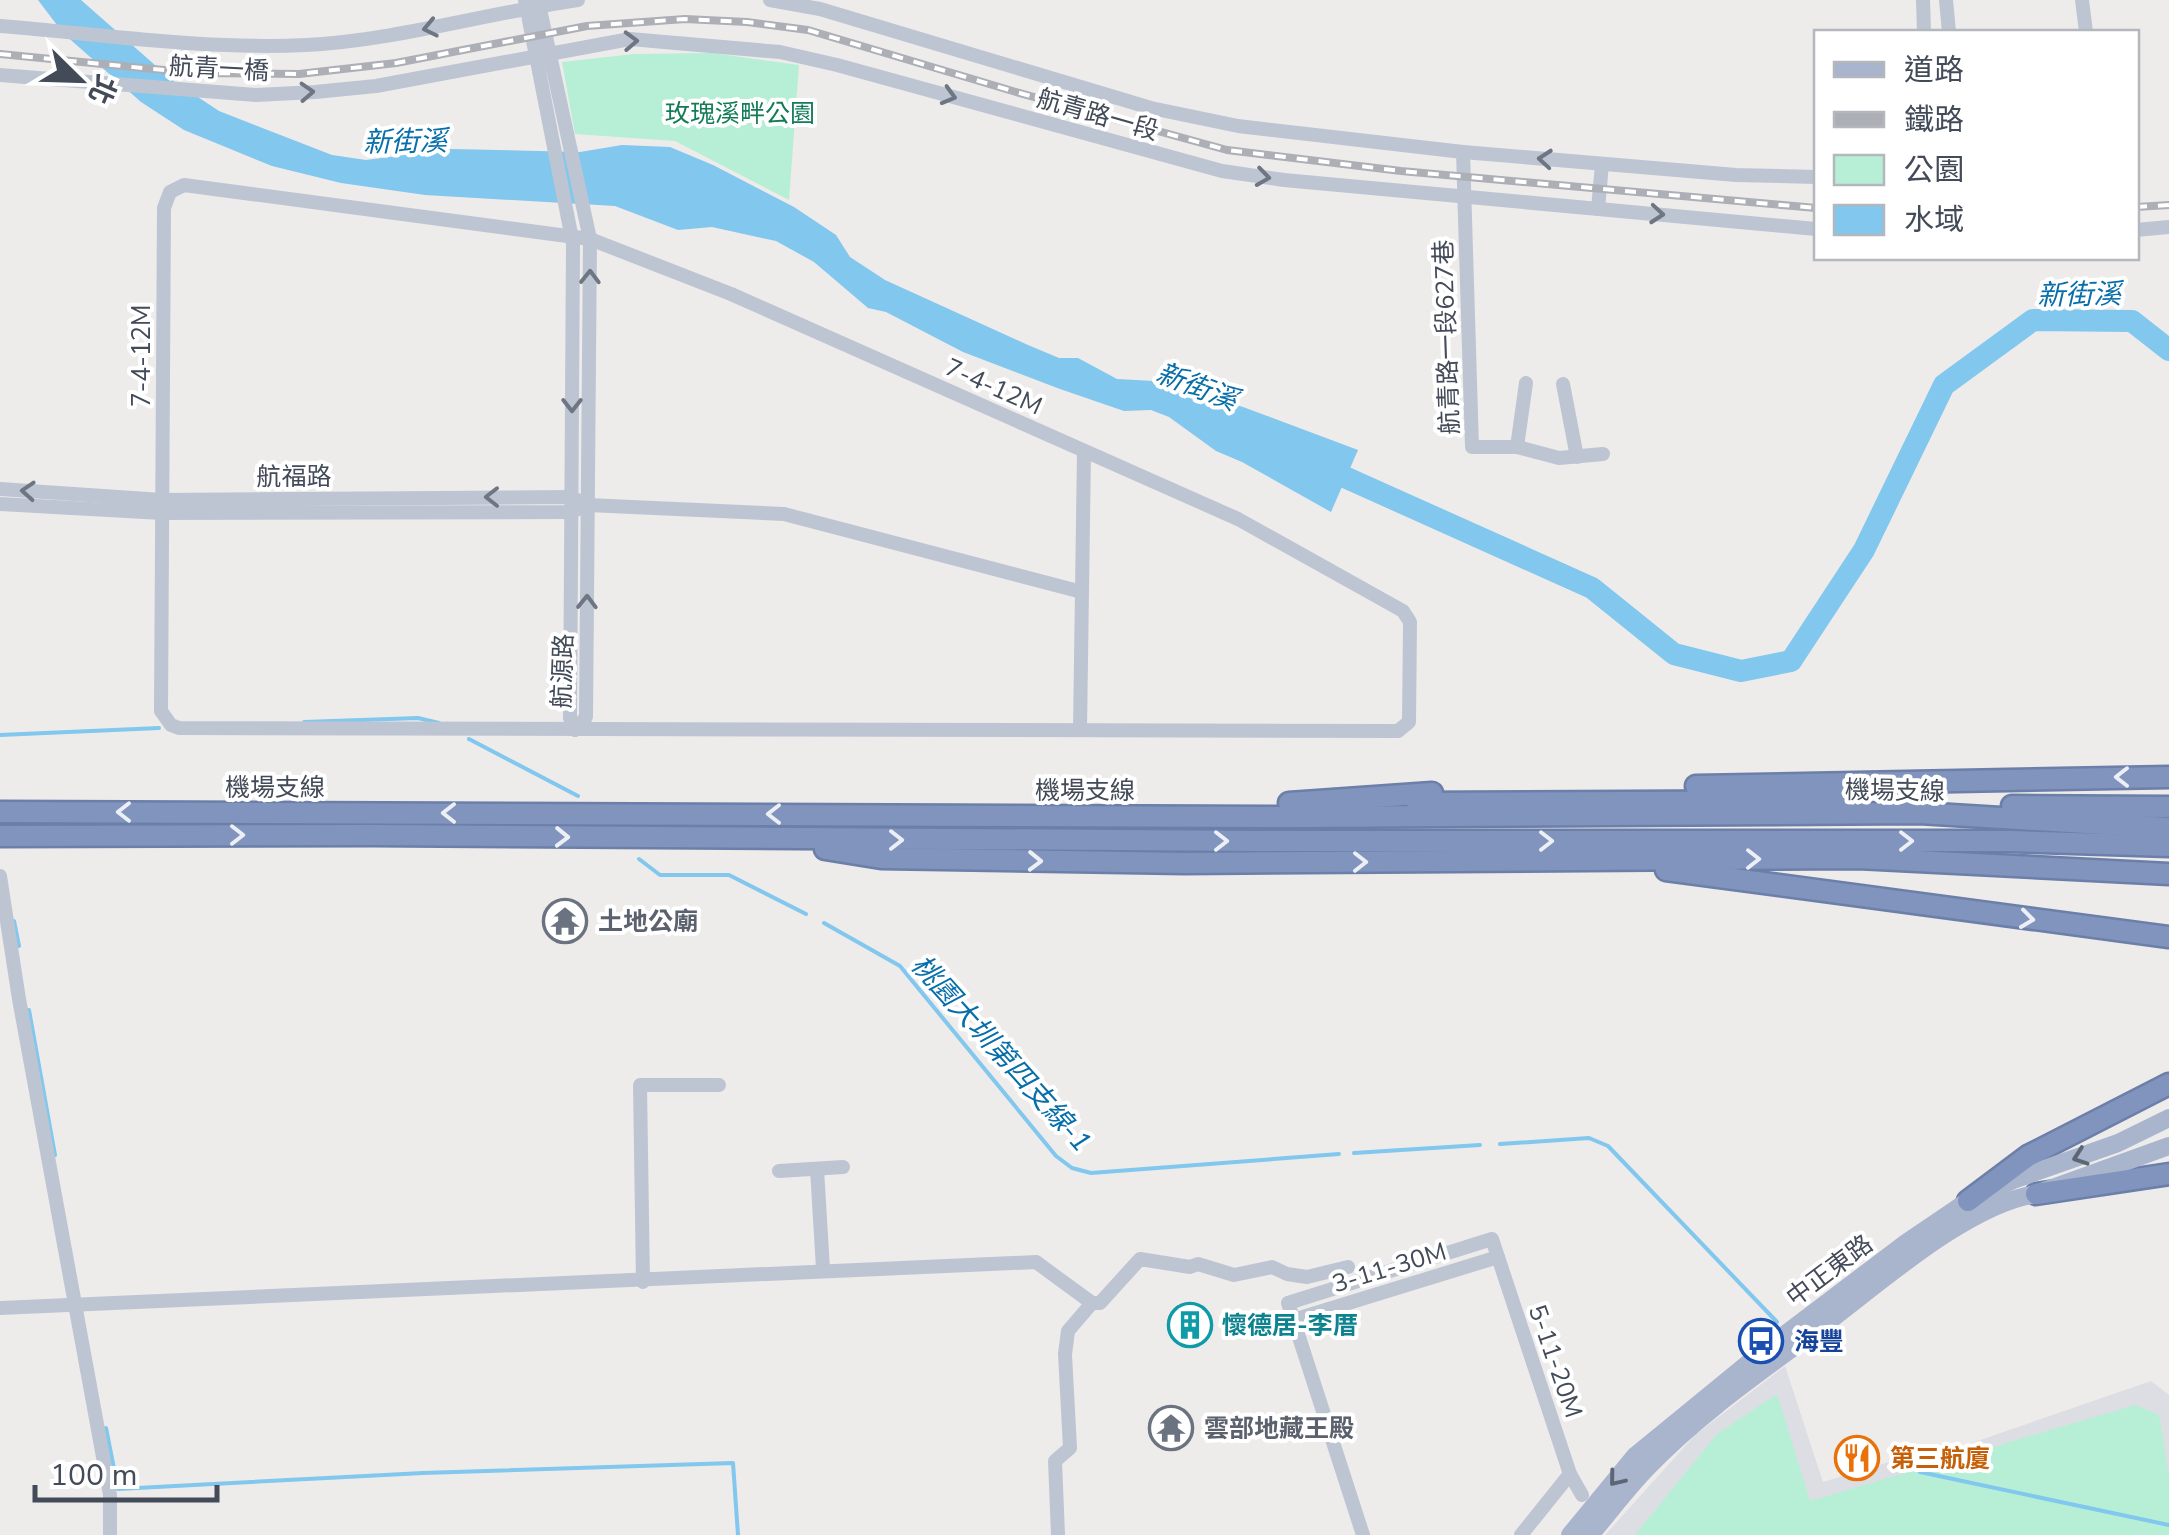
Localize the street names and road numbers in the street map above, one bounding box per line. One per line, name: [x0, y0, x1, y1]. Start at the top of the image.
street label: 航青一橋: [168, 49, 270, 89]
street label: 航青路一段: [1033, 81, 1162, 149]
street label: 航青路一段627巷: [1427, 239, 1467, 435]
street label: 7-4-12M: [125, 305, 159, 407]
street label: 7-4-12M: [940, 351, 1047, 423]
street label: 航福路: [256, 460, 332, 494]
street label: 航源路: [545, 633, 581, 709]
street label: 機場支線: [225, 771, 325, 805]
street label: 機場支線: [1845, 773, 1945, 809]
street label: 機場支線: [1035, 774, 1135, 808]
street label: 中正東路: [1779, 1227, 1880, 1314]
street label: 3-11-30M: [1328, 1235, 1450, 1301]
street label: 5-11-20M: [1520, 1300, 1590, 1422]

